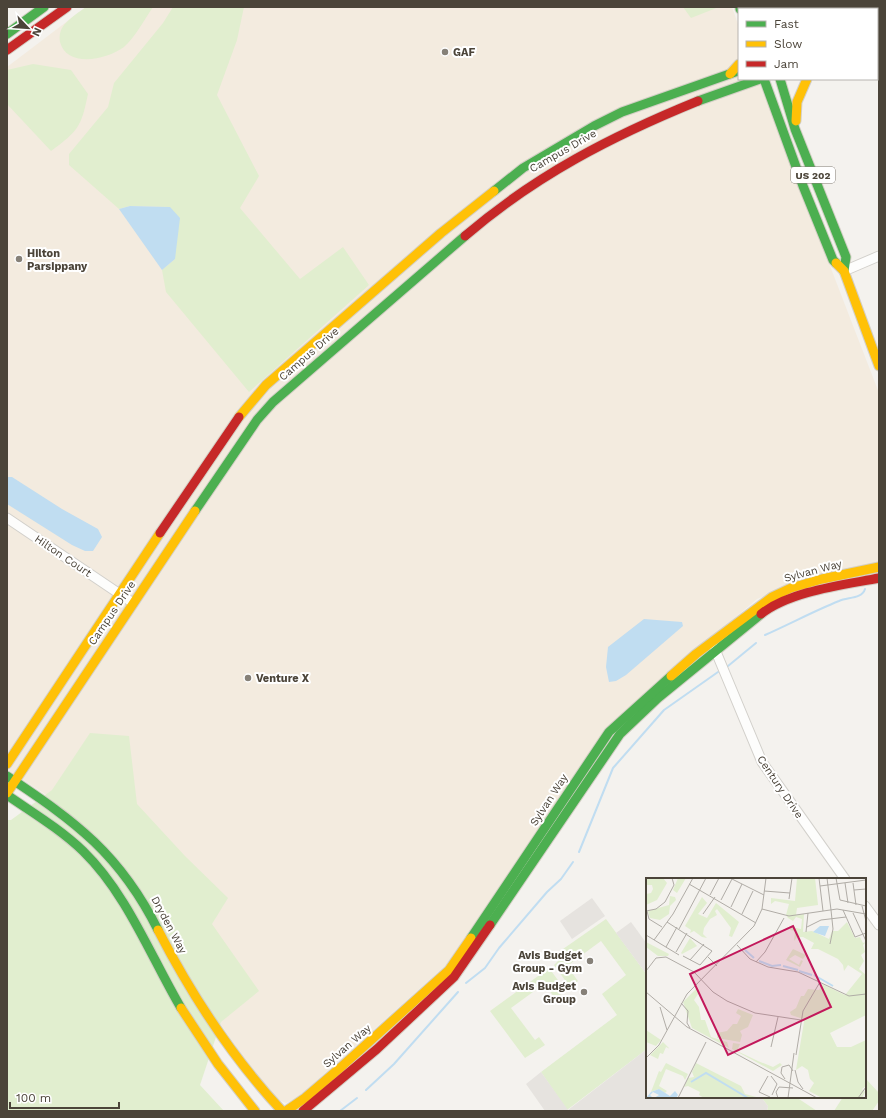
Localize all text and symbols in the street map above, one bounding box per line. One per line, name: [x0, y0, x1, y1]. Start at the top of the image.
north arrow: [8, 8, 48, 48]
legend: [738, 8, 878, 80]
text: Fast: [774, 17, 799, 31]
text: N: [29, 26, 44, 38]
text: Slow: [774, 37, 802, 51]
place label: GAF: [453, 46, 475, 59]
marker: GAF: [440, 47, 450, 57]
text: Jam: [774, 57, 799, 71]
street label: Campus Drive: [527, 127, 599, 175]
road number: US 202: [791, 167, 835, 183]
place label: Hilton Parsippany: [27, 247, 88, 273]
marker: Hilton Parsippany: [14, 254, 24, 264]
street label: Campus Drive: [276, 325, 342, 383]
street label: Hilton Court: [32, 532, 94, 580]
street label: Sylvan Way: [783, 557, 844, 585]
street label: Campus Drive: [86, 578, 138, 648]
place label: Venture X: [256, 672, 310, 685]
marker: Venture X: [243, 673, 253, 683]
street label: Century Drive: [754, 753, 806, 821]
street label: Sylvan Way: [527, 771, 571, 828]
inset map: [646, 878, 866, 1098]
street label: Dryden Way: [148, 894, 190, 956]
place label: Avis Budget Group - Gym: [513, 949, 582, 975]
marker: Avis Budget Group - Gym: [585, 956, 595, 966]
place label: Avis Budget Group: [512, 980, 576, 1006]
marker: Avis Budget Group: [579, 987, 589, 997]
street label: Sylvan Way: [320, 1021, 374, 1070]
scale bar: [10, 1084, 119, 1110]
text: 100 m: [16, 1091, 51, 1105]

